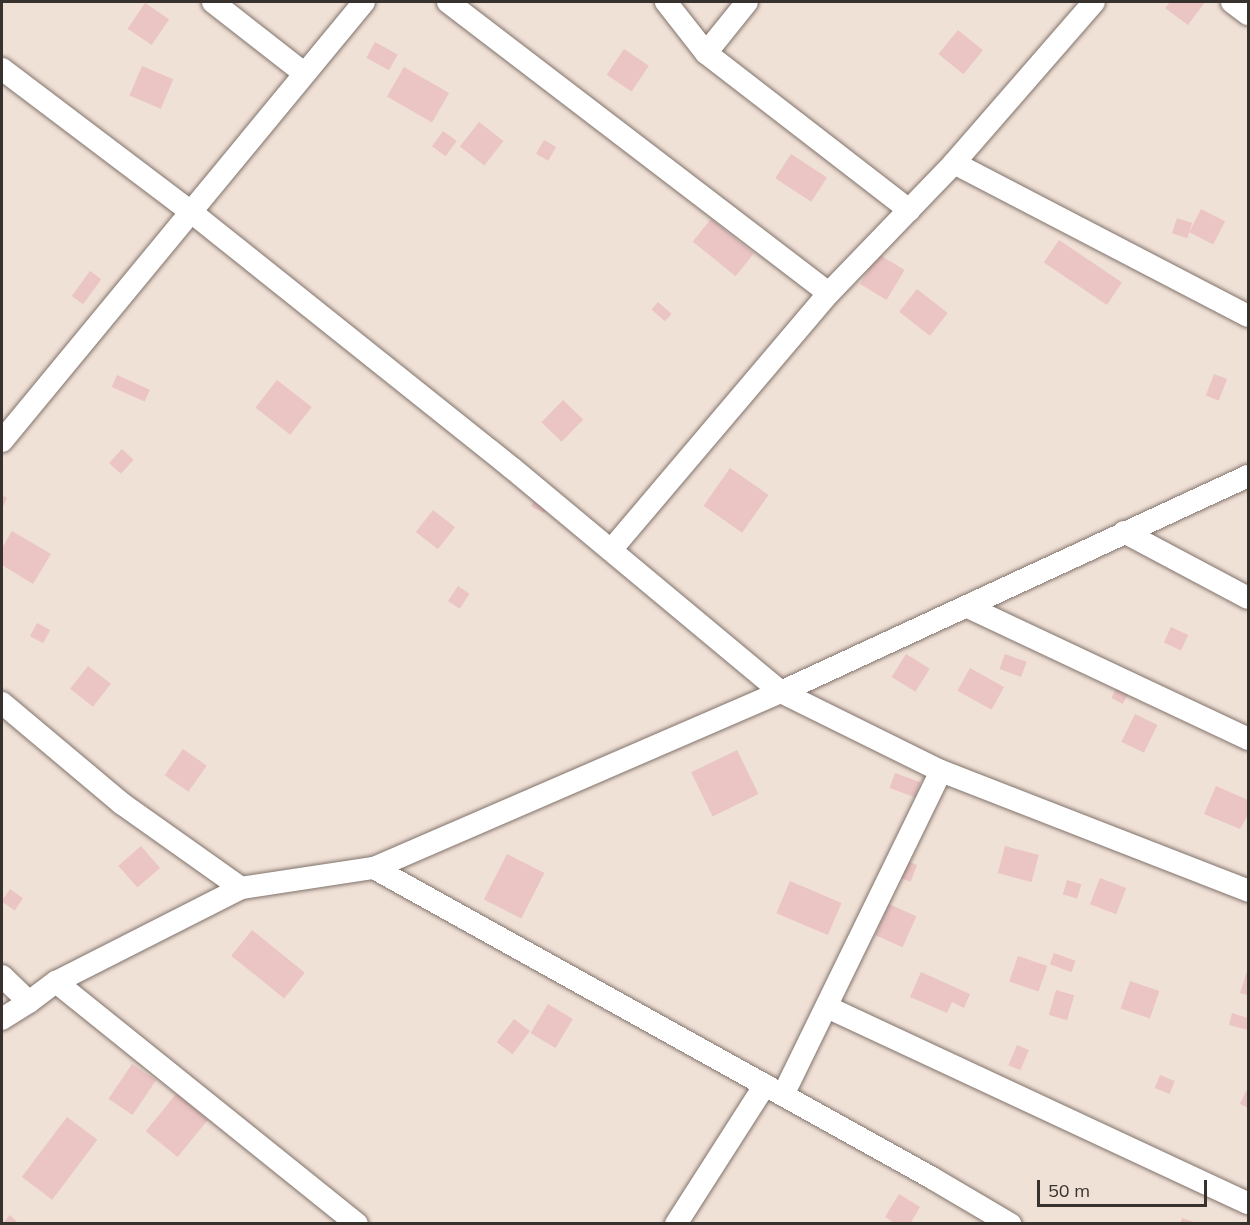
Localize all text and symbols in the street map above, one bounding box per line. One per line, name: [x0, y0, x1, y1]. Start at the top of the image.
scale bar: [1040, 1168, 1210, 1206]
text: 50 m: [1048, 1179, 1090, 1202]

